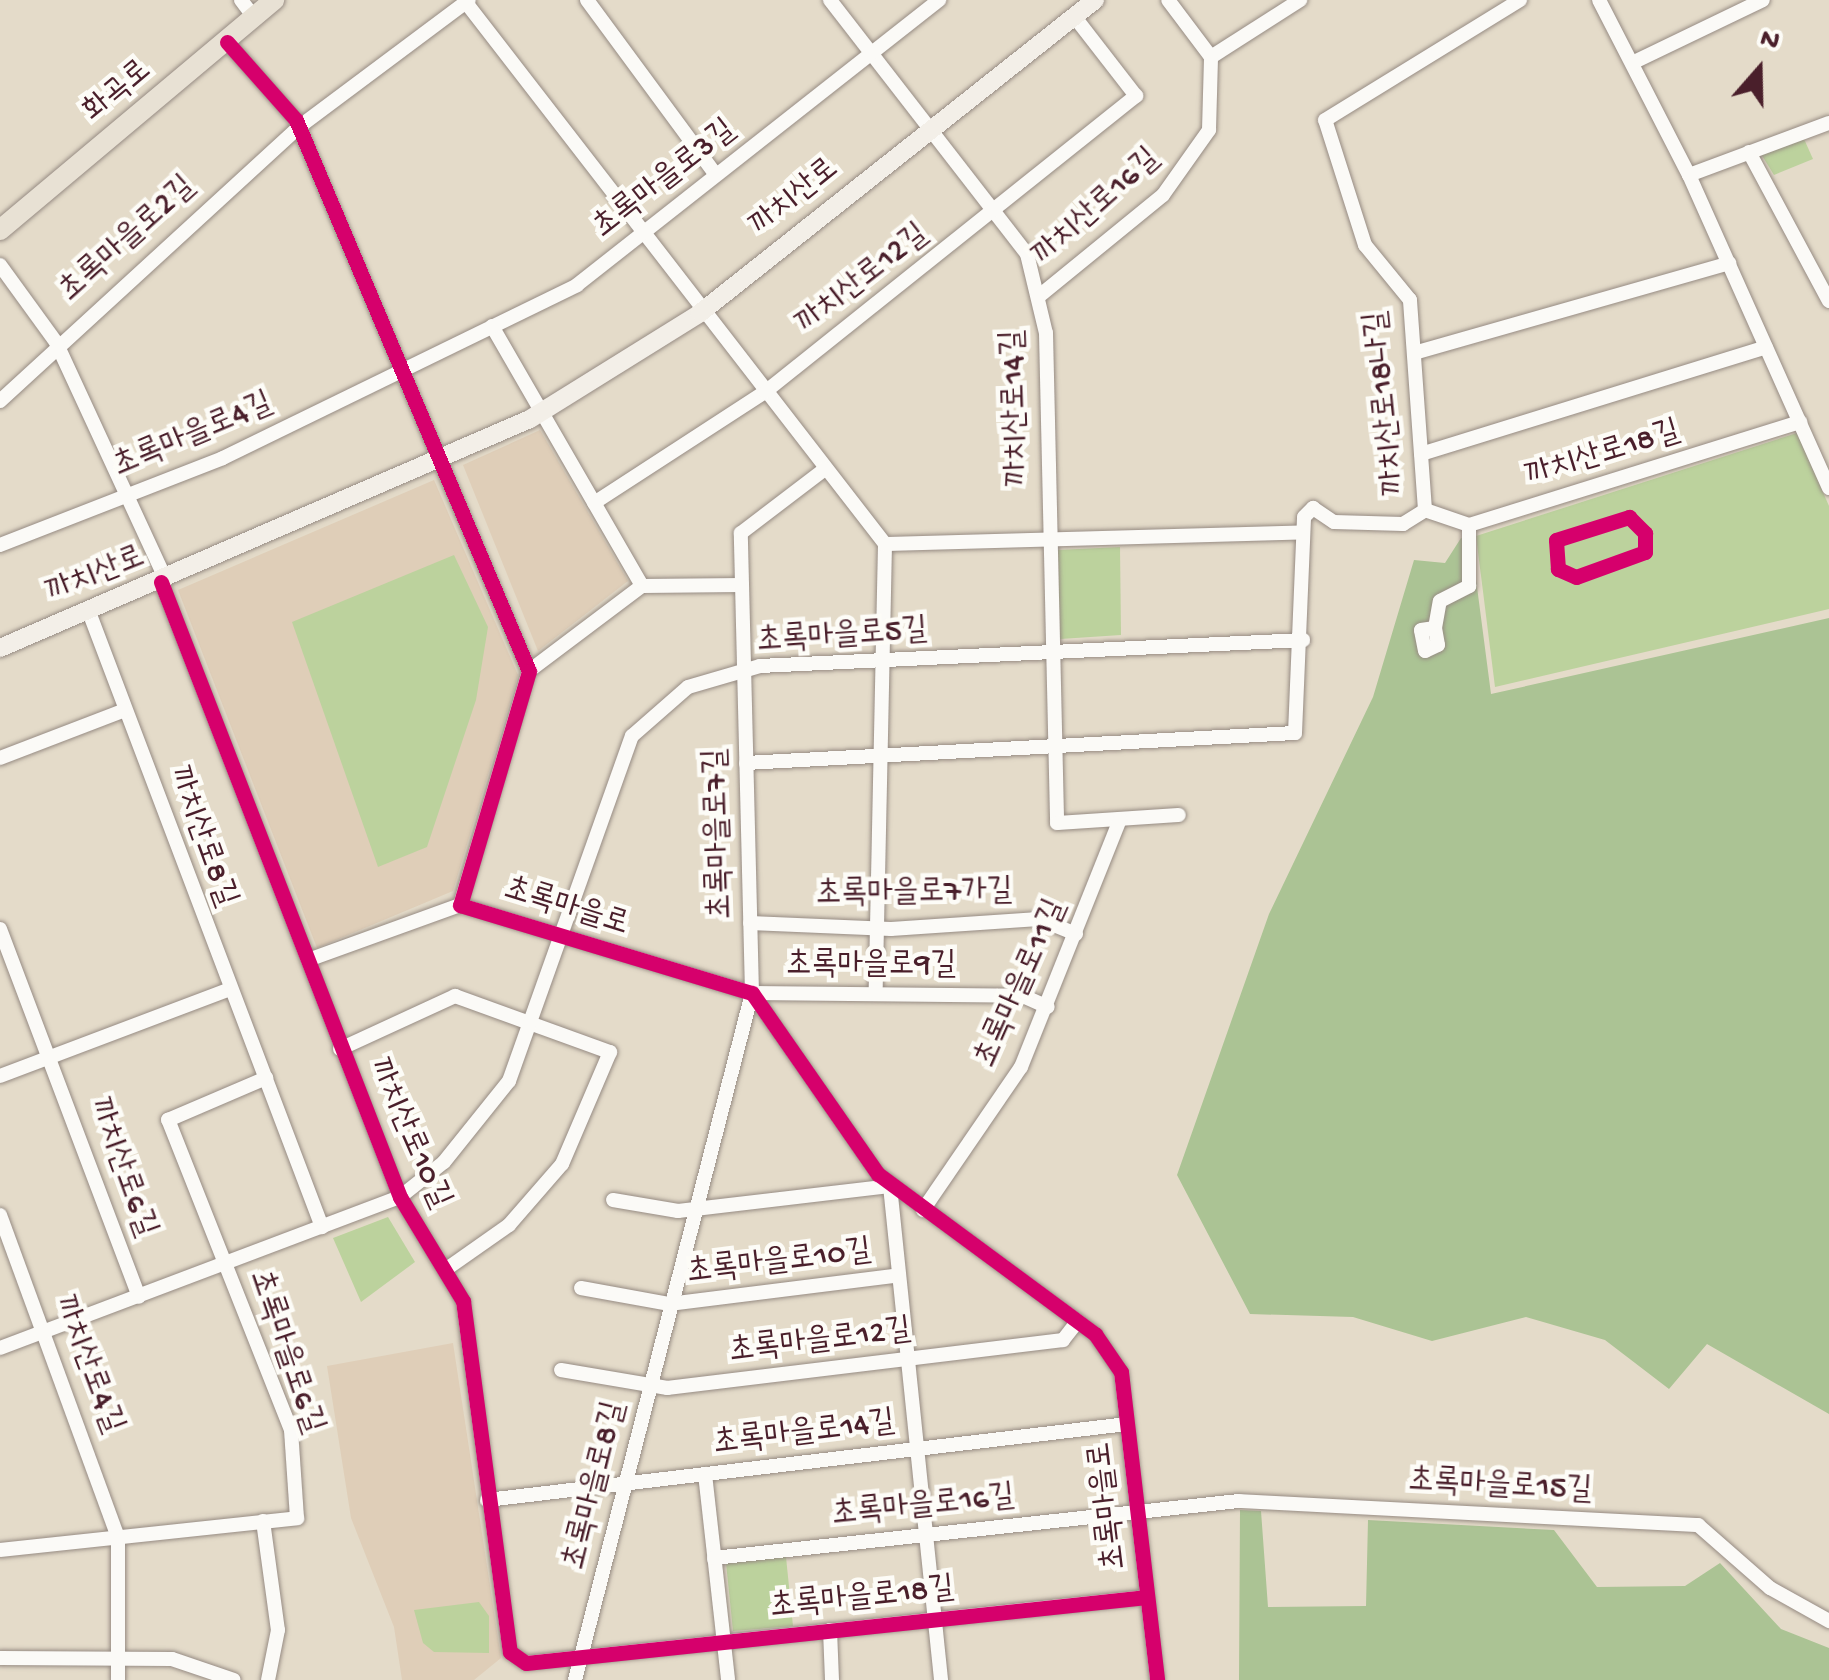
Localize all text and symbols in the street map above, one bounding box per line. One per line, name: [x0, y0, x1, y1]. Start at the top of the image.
north arrow: [1709, 20, 1809, 120]
text: N: [1755, 23, 1784, 60]
street label: 화곡로: [76, 52, 160, 132]
street label: 초록마을로3길: [586, 112, 744, 248]
street label: 까치산로16길: [1025, 141, 1169, 275]
street label: 까치산로: [743, 151, 847, 245]
street label: 초록마을로2길: [52, 169, 204, 311]
street label: 까치산로12길: [789, 216, 937, 344]
street label: 까치산로18나길: [1358, 309, 1416, 497]
street label: 까치산로14길: [995, 329, 1039, 487]
street label: 초록마을로4길: [107, 385, 279, 487]
street label: 까치산로18길: [1521, 413, 1685, 497]
street label: 까치산로: [41, 539, 151, 613]
street label: 초록마을로5길: [755, 612, 929, 662]
street label: 초록마을로7길: [698, 748, 742, 920]
street label: 까치산로8길: [158, 762, 244, 912]
street label: 초록마을로: [499, 871, 633, 945]
street label: 초록마을로7가길: [815, 873, 1013, 915]
street label: 초록마을로11길: [968, 894, 1076, 1074]
street label: 초록마을로9길: [786, 947, 956, 985]
street label: 까치산로10길: [358, 1053, 458, 1215]
street label: 까치산로6길: [78, 1093, 164, 1243]
street label: 초록마을로10길: [685, 1233, 873, 1293]
street label: 초록마을로6길: [239, 1265, 331, 1439]
street label: 까치산로4길: [43, 1291, 131, 1439]
street label: 초록마을로12길: [727, 1312, 913, 1372]
street label: 초록마을로8길: [557, 1398, 635, 1574]
street label: 초록마을로14길: [711, 1404, 897, 1464]
street label: 초록마을로: [1082, 1440, 1136, 1572]
street label: 초록마을로15길: [1407, 1463, 1593, 1511]
street label: 초록마을로16길: [830, 1478, 1016, 1536]
street label: 초록마을로18길: [768, 1570, 956, 1628]

